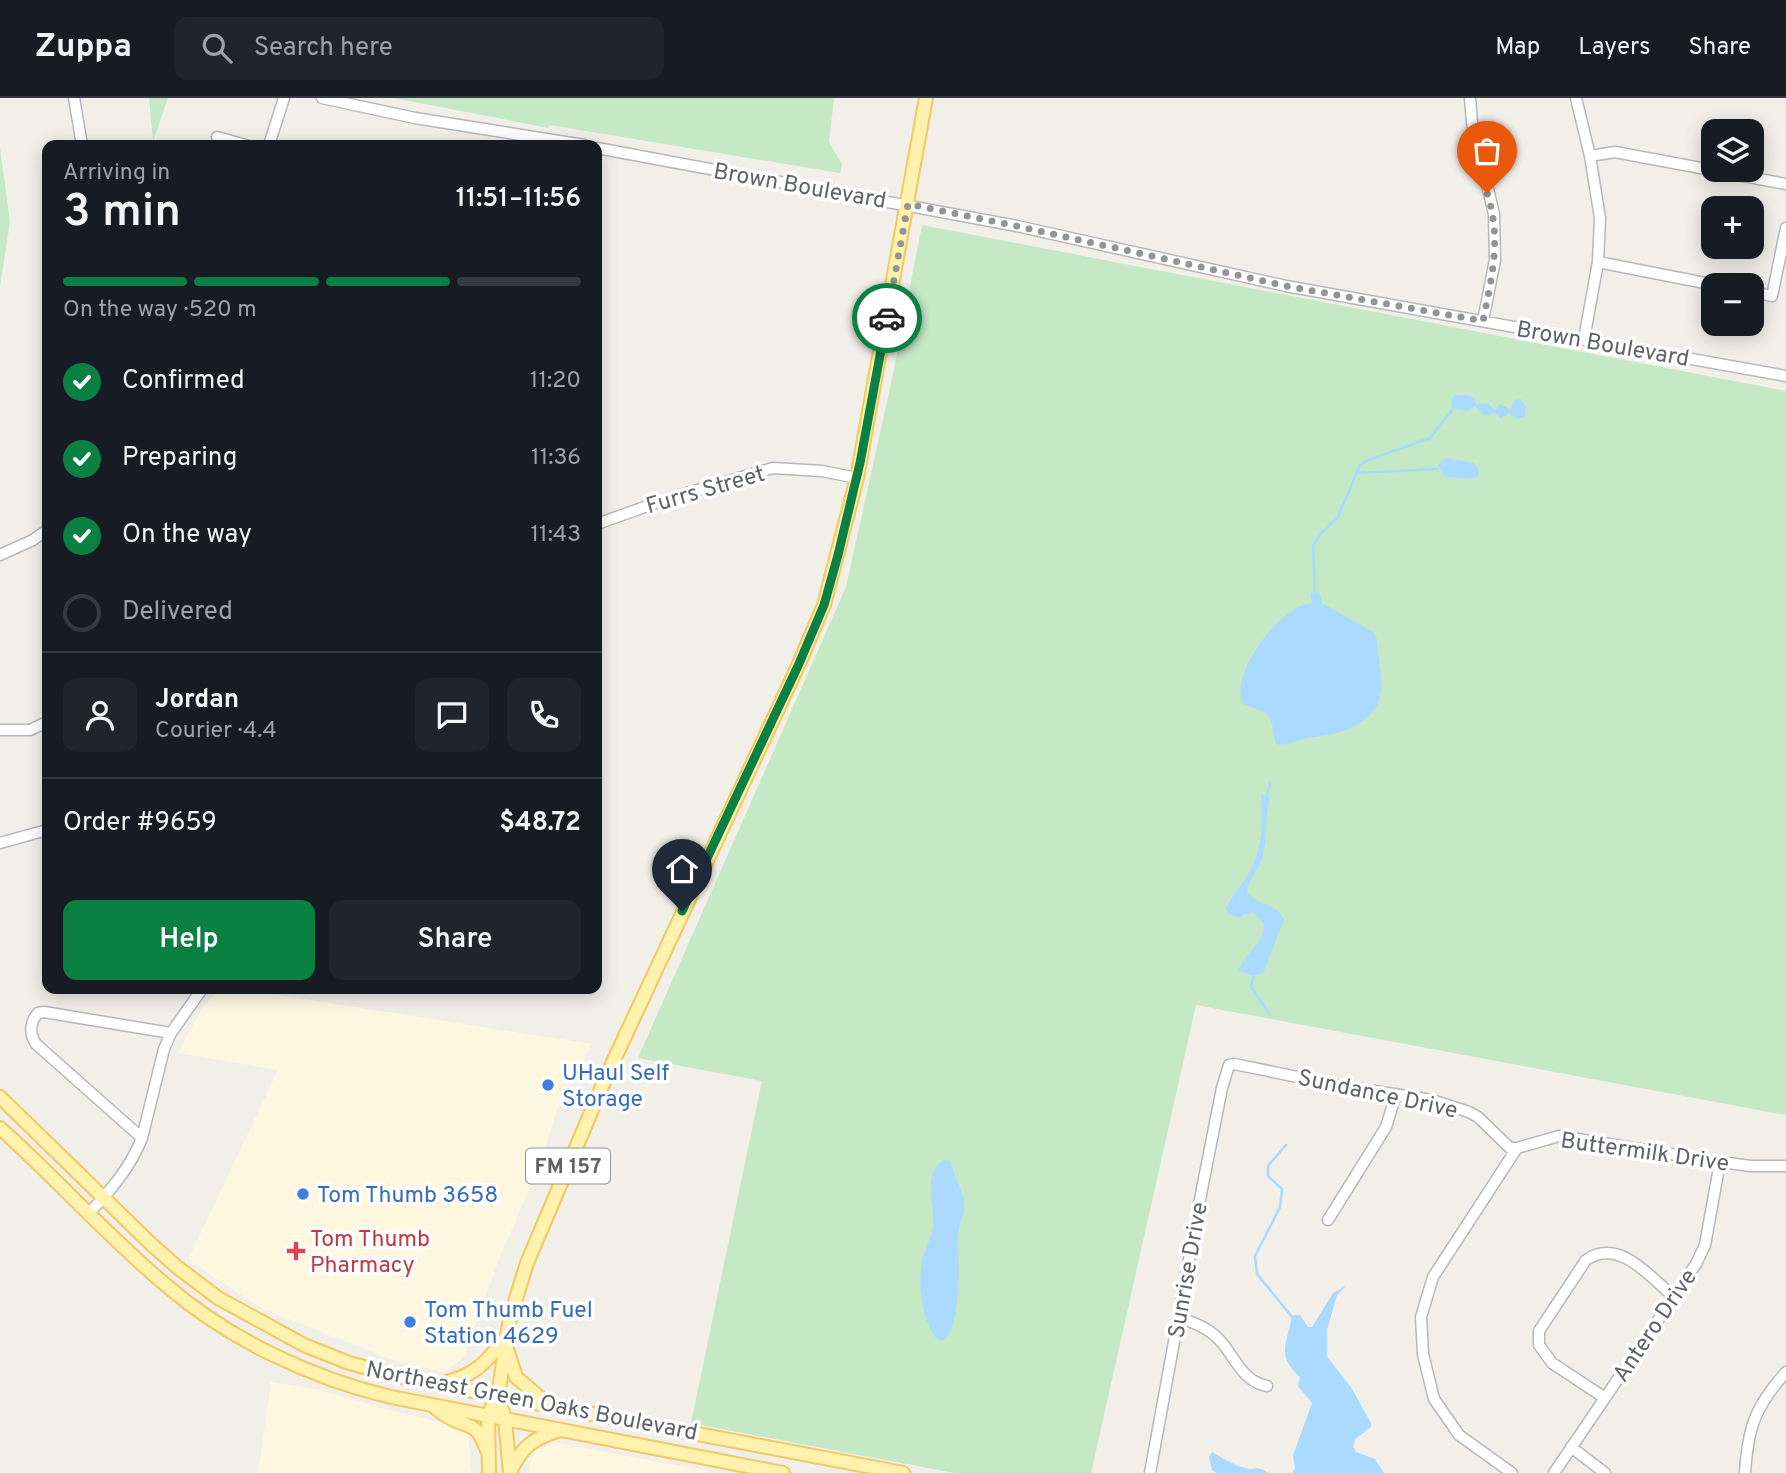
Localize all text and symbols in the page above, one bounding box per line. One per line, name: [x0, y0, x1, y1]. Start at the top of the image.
search box: [174, 17, 664, 80]
text: Zuppa: [35, 27, 132, 69]
icon: search: [198, 29, 236, 67]
text: Search here: [254, 32, 393, 65]
text: Map: [1495, 33, 1540, 63]
text: Layers: [1578, 33, 1650, 63]
text: Share: [1688, 33, 1751, 63]
map controls: [1701, 119, 1764, 336]
button: layers: [1701, 119, 1764, 182]
pin: [1457, 121, 1517, 193]
icon: bag: [1468, 132, 1506, 170]
street label: Brown Boulevard: [711, 158, 888, 217]
text: Arriving in: [63, 159, 170, 188]
text: 11:51–11:56: [456, 183, 581, 216]
text: 3 min: [63, 184, 181, 243]
button: +: [1701, 196, 1764, 259]
button: −: [1701, 273, 1764, 336]
courier: [852, 283, 922, 353]
text: On the way · 520 m: [63, 296, 257, 325]
icon: car: [868, 299, 906, 337]
street label: Brown Boulevard: [1514, 316, 1691, 375]
icon: check: [63, 363, 101, 401]
text: Confirmed: [122, 365, 245, 398]
text: 11:20: [530, 367, 581, 396]
icon: check: [63, 440, 101, 478]
text: Preparing: [122, 442, 237, 475]
text: 11:36: [531, 444, 581, 473]
street label: Furrs Street: [643, 461, 768, 522]
icon: check: [63, 517, 101, 555]
text: On the way: [122, 519, 252, 552]
text: 11:43: [531, 521, 581, 550]
text: Delivered: [122, 596, 233, 629]
button: person: [63, 678, 137, 752]
button: chat: [415, 678, 489, 752]
button: phone: [507, 678, 581, 752]
text: Jordan: [155, 684, 239, 717]
text: Courier · 4.4: [155, 717, 277, 746]
text: Order #9659: [63, 807, 217, 840]
text: $48.72: [499, 807, 581, 840]
pin: [652, 839, 712, 911]
icon: home: [663, 850, 701, 888]
button: Help: [63, 900, 315, 980]
button: Share: [329, 900, 581, 980]
place label: UHaul Self Storage: [562, 1060, 669, 1115]
street label: Sundance Drive: [1295, 1064, 1460, 1127]
marker: UHaul Self Storage: [540, 1077, 556, 1093]
street label: Buttermilk Drive: [1559, 1127, 1731, 1180]
road number: FM 157: [526, 1148, 610, 1184]
place label: Tom Thumb 3658: [317, 1182, 498, 1211]
marker: Tom Thumb 3658: [295, 1186, 311, 1202]
street label: Sunrise Drive: [1163, 1200, 1216, 1341]
place label: Tom Thumb Pharmacy: [310, 1226, 430, 1281]
marker: Tom Thumb Pharmacy: [288, 1243, 304, 1259]
street label: Antero Drive: [1608, 1264, 1705, 1389]
place label: Tom Thumb Fuel Station 4629: [424, 1297, 593, 1352]
marker: Tom Thumb Fuel Station 4629: [402, 1314, 418, 1330]
street label: Northeast Green Oaks Boulevard: [363, 1356, 700, 1449]

